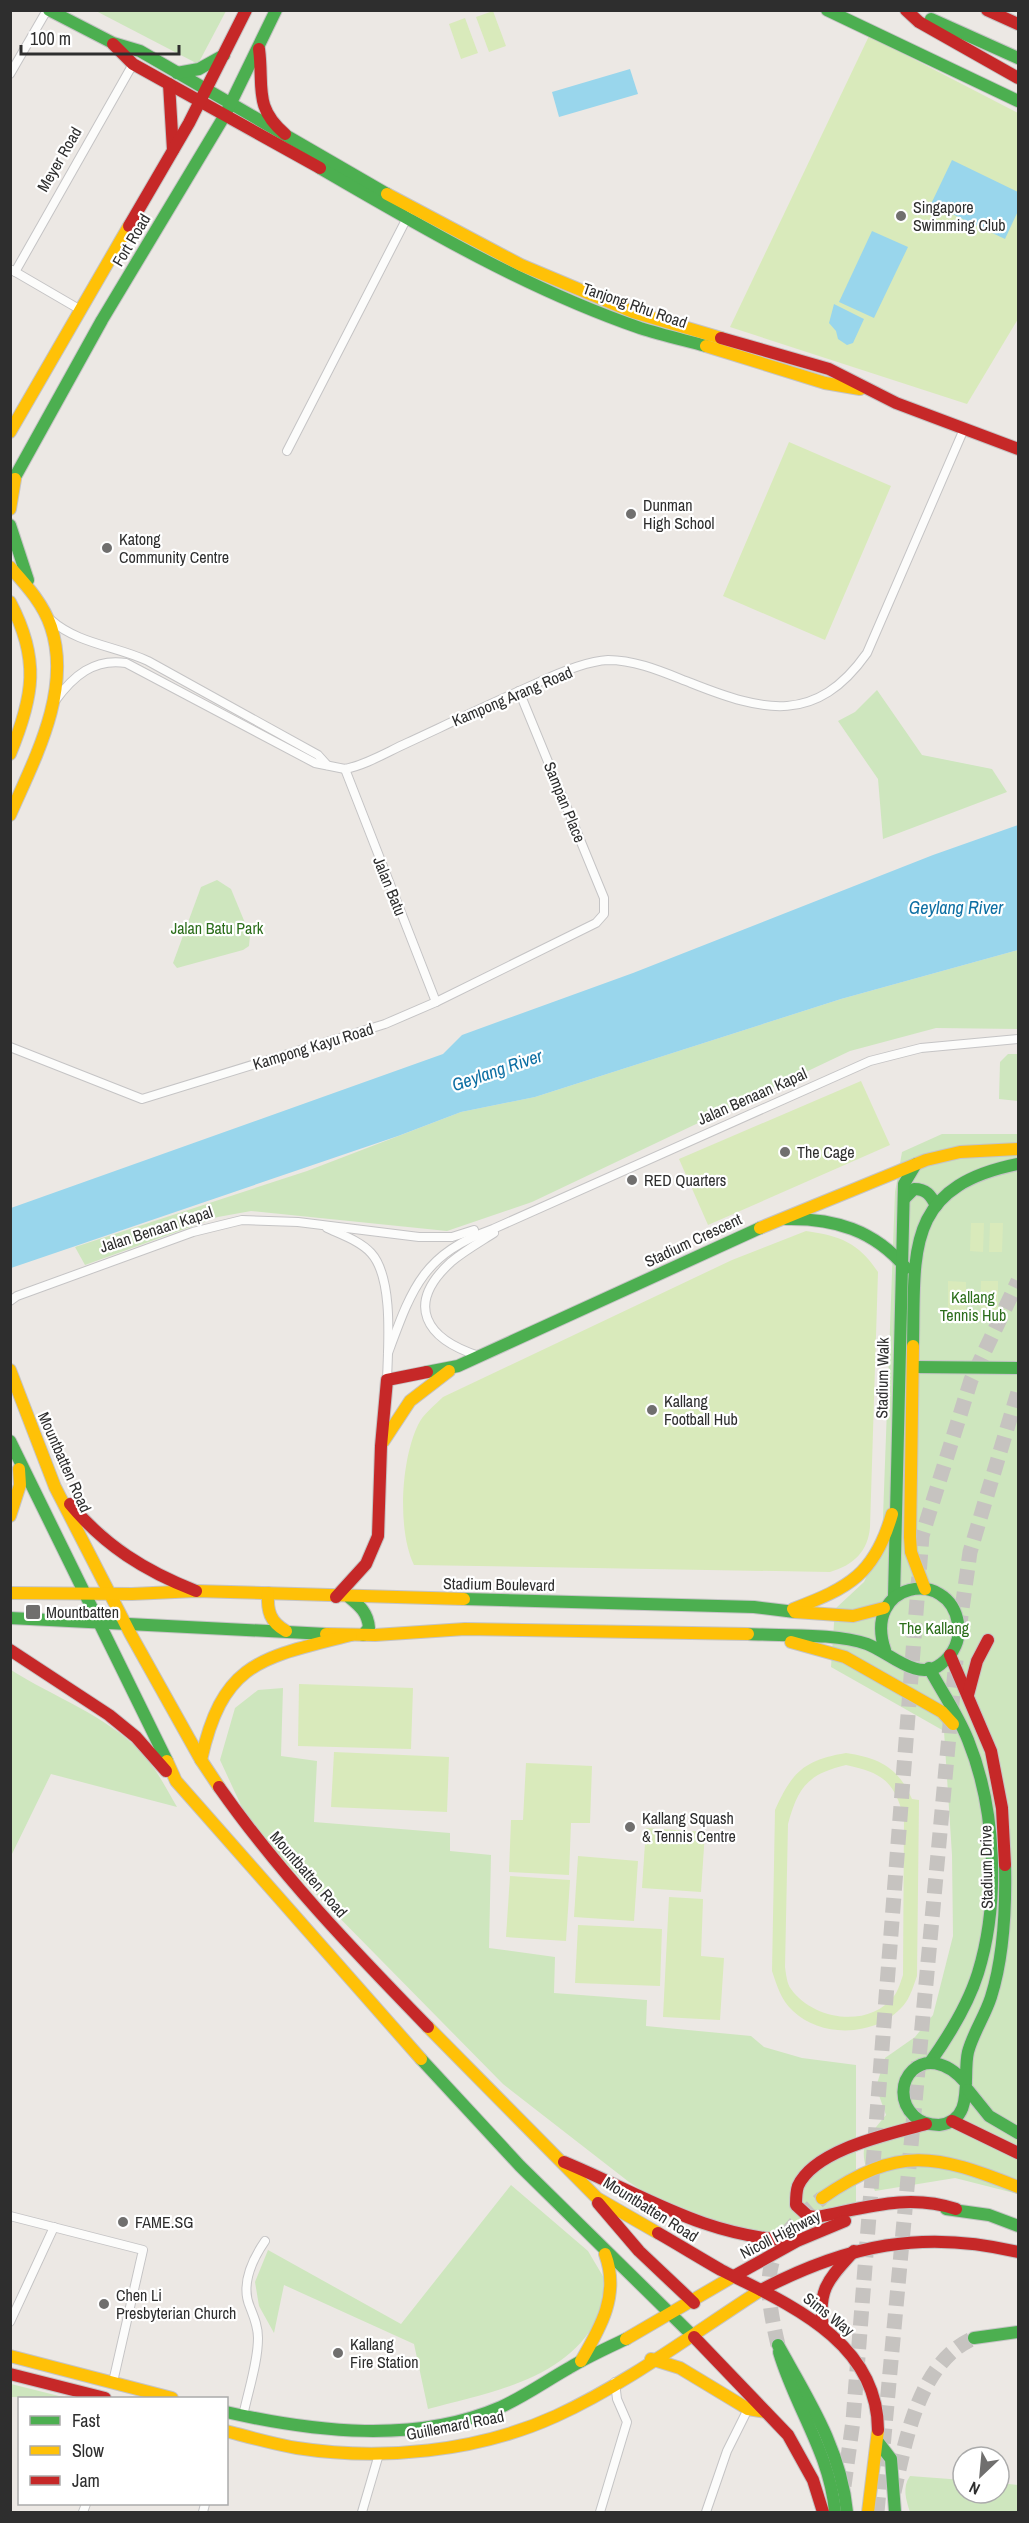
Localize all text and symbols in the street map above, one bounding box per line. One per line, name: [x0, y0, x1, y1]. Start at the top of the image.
scale bar: [21, 18, 178, 56]
text: 100 m: [30, 26, 71, 51]
street label: Meyer Road: [32, 123, 86, 195]
place label: Singapore Swimming Club: [913, 196, 1006, 236]
marker: Singapore Swimming Club: [894, 209, 908, 223]
street label: Fort Road: [107, 210, 155, 270]
street label: Tanjong Rhu Road: [580, 277, 690, 333]
place label: Dunman High School: [643, 494, 715, 534]
marker: Dunman High School: [624, 507, 638, 521]
place label: Katong Community Centre: [119, 528, 229, 568]
marker: Katong Community Centre: [100, 541, 114, 555]
street label: Kampong Arang Road: [448, 661, 576, 731]
street label: Sampan Place: [539, 758, 591, 846]
street label: Jalan Batu: [368, 853, 412, 919]
water label: Geylang River: [909, 895, 1004, 920]
park label: Jalan Batu Park: [171, 917, 264, 939]
street label: Kampong Kayu Road: [250, 1017, 376, 1075]
water label: Geylang River: [448, 1042, 547, 1097]
street label: Jalan Benaan Kapal: [694, 1062, 810, 1130]
place label: The Cage: [797, 1141, 855, 1163]
marker: The Cage: [778, 1145, 792, 1159]
place label: RED Quarters: [644, 1169, 726, 1191]
marker: RED Quarters: [625, 1173, 639, 1187]
street label: Jalan Benaan Kapal: [97, 1200, 215, 1258]
street label: Stadium Crescent: [641, 1208, 746, 1272]
park label: Kallang Tennis Hub: [940, 1286, 1006, 1326]
street label: Stadium Walk: [870, 1337, 894, 1419]
place label: Kallang Football Hub: [664, 1390, 738, 1430]
marker: Kallang Football Hub: [645, 1403, 659, 1417]
street label: Mountbatten Road: [33, 1408, 97, 1516]
street label: Stadium Boulevard: [443, 1572, 555, 1596]
place label: Mountbatten: [46, 1601, 119, 1623]
marker: Mountbatten: [24, 1603, 42, 1621]
park label: The Kallang: [899, 1617, 970, 1639]
place label: Kallang Squash & Tennis Centre: [642, 1807, 736, 1847]
marker: Kallang Squash & Tennis Centre: [623, 1820, 637, 1834]
street label: Stadium Drive: [974, 1825, 998, 1909]
street label: Mountbatten Road: [265, 1826, 353, 1922]
street label: Mountbatten Road: [599, 2171, 703, 2247]
street label: Nicoll Highway: [736, 2204, 824, 2264]
place label: FAME.SG: [135, 2211, 193, 2233]
marker: FAME.SG: [116, 2215, 130, 2229]
place label: Chen Li Presbyterian Church: [116, 2284, 236, 2324]
street label: Sims Way: [799, 2287, 859, 2341]
marker: Chen Li Presbyterian Church: [97, 2297, 111, 2311]
place label: Kallang Fire Station: [350, 2333, 419, 2373]
marker: Kallang Fire Station: [331, 2346, 345, 2360]
legend: [18, 2397, 228, 2505]
street label: Guillemard Road: [404, 2405, 506, 2445]
text: Fast: [72, 2408, 100, 2433]
text: Slow: [72, 2438, 104, 2463]
north arrow: [951, 2445, 1011, 2505]
text: Jam: [72, 2468, 100, 2493]
text: N: [965, 2477, 984, 2500]

